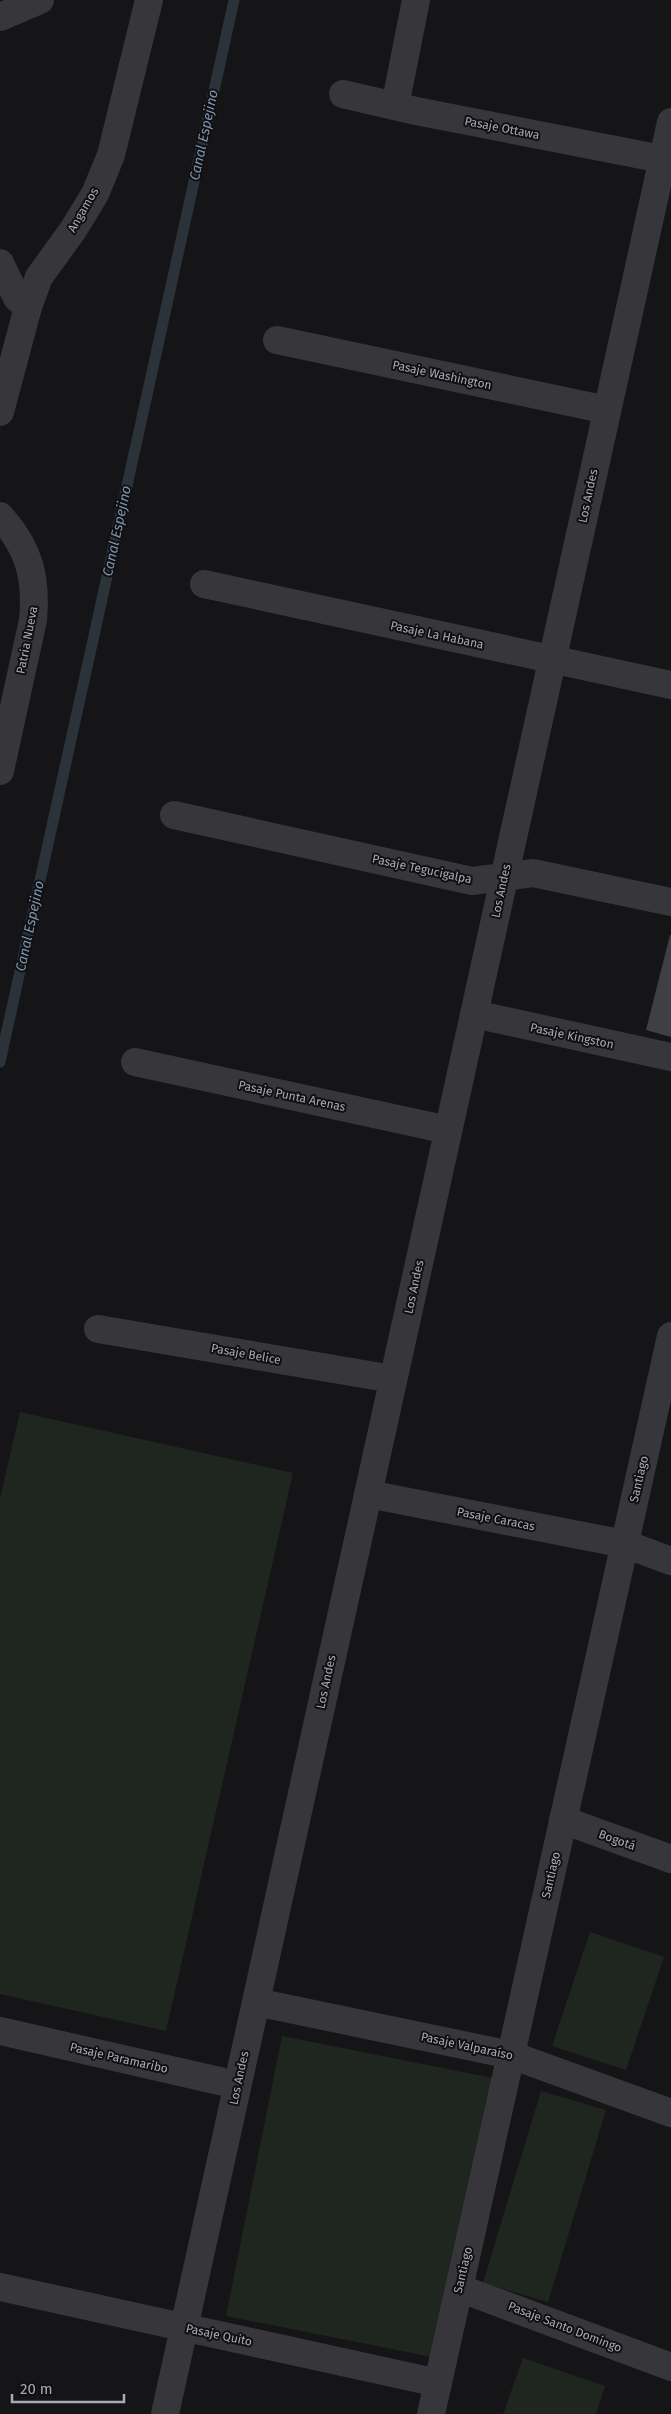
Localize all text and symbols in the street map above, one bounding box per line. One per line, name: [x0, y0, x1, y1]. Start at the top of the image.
water label: Canal Espejino: [186, 88, 222, 182]
street label: Pasaje Ottawa: [463, 114, 541, 142]
street label: Angamos: [65, 185, 102, 235]
street label: Pasaje Washington: [391, 358, 493, 392]
street label: Los Andes: [575, 467, 601, 524]
water label: Canal Espejino: [99, 484, 135, 578]
street label: Patria Nueva: [14, 605, 40, 675]
street label: Pasaje La Habana: [389, 618, 485, 652]
street label: Pasaje Tegucigalpa: [371, 852, 473, 886]
street label: Los Andes: [488, 862, 514, 919]
water label: Canal Espejino: [12, 879, 48, 973]
street label: Pasaje Kingston: [529, 1020, 615, 1052]
street label: Pasaje Punta Arenas: [237, 1078, 347, 1114]
street label: Los Andes: [401, 1258, 427, 1315]
street label: Pasaje Belice: [210, 1341, 282, 1367]
street label: Santiago: [627, 1454, 651, 1504]
street label: Pasaje Caracas: [456, 1505, 537, 1534]
street label: Los Andes: [313, 1653, 339, 1710]
street label: Bogotá: [597, 1827, 637, 1853]
street label: Santiago: [539, 1850, 563, 1900]
street label: Pasaje Valparaíso: [420, 2029, 514, 2063]
street label: Pasaje Paramaribo: [69, 2040, 169, 2076]
street label: Los Andes: [226, 2049, 252, 2106]
street label: Santiago: [451, 2245, 475, 2295]
street label: Pasaje Santo Domingo: [506, 2299, 624, 2355]
street label: Pasaje Quito: [185, 2321, 253, 2349]
scale bar: [12, 2372, 125, 2404]
text: 20 m: [20, 2380, 53, 2398]

